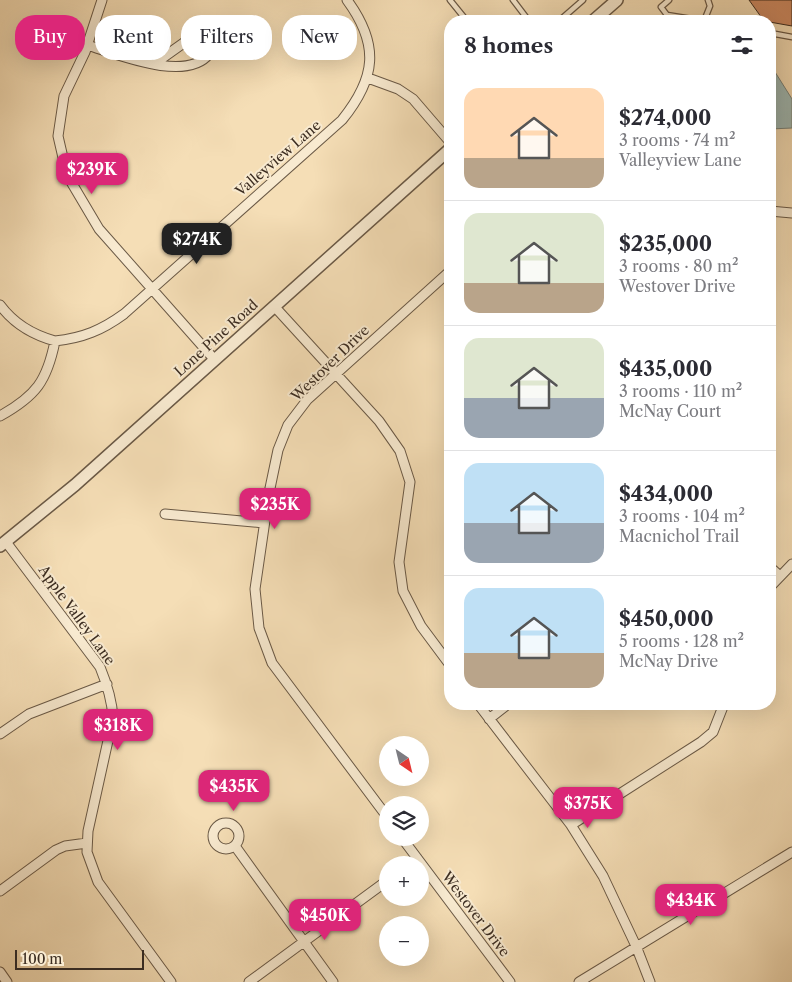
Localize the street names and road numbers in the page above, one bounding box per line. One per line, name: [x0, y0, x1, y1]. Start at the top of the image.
street label: Valleyview Lane: [231, 116, 325, 201]
street label: Lone Pine Road: [170, 295, 262, 380]
street label: Westover Drive: [286, 321, 373, 406]
street label: Apple Valley Lane: [34, 561, 119, 669]
street label: Westover Drive: [438, 867, 514, 960]

